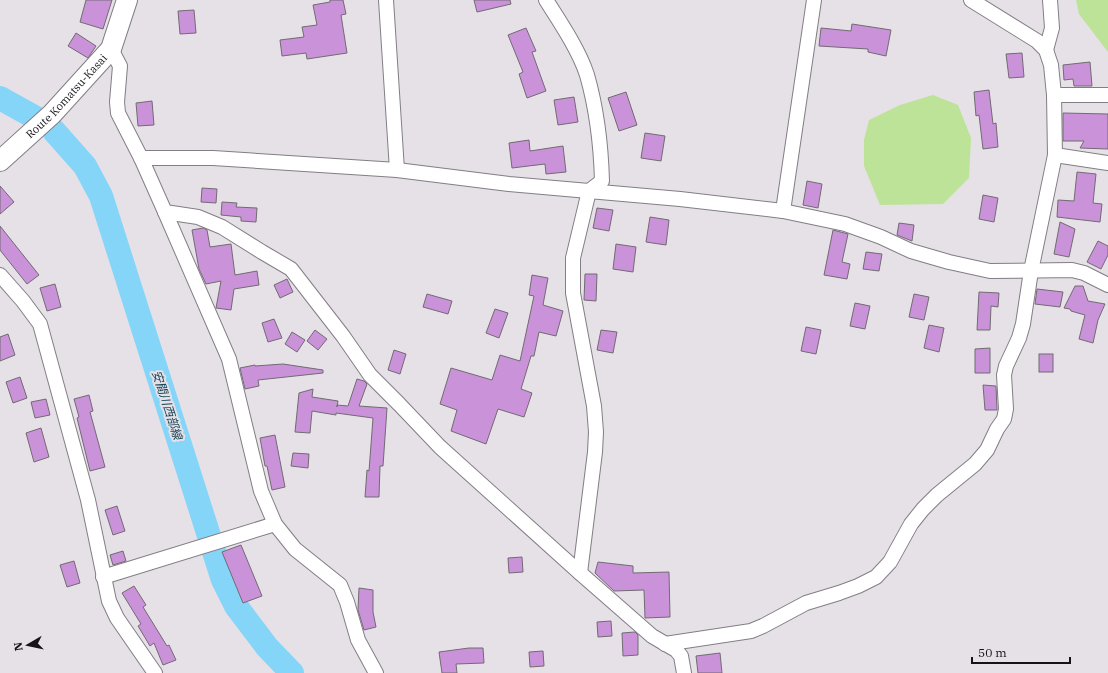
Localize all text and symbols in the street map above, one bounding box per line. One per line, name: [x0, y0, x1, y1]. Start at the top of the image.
street label: Route Komatsu-Kasai: [23, 51, 110, 141]
water label: 安間川西部線: [149, 368, 186, 443]
north arrow: [8, 625, 48, 665]
scale bar: [972, 639, 1070, 665]
text: N: [10, 641, 26, 652]
text: 50 m: [978, 645, 1007, 660]

